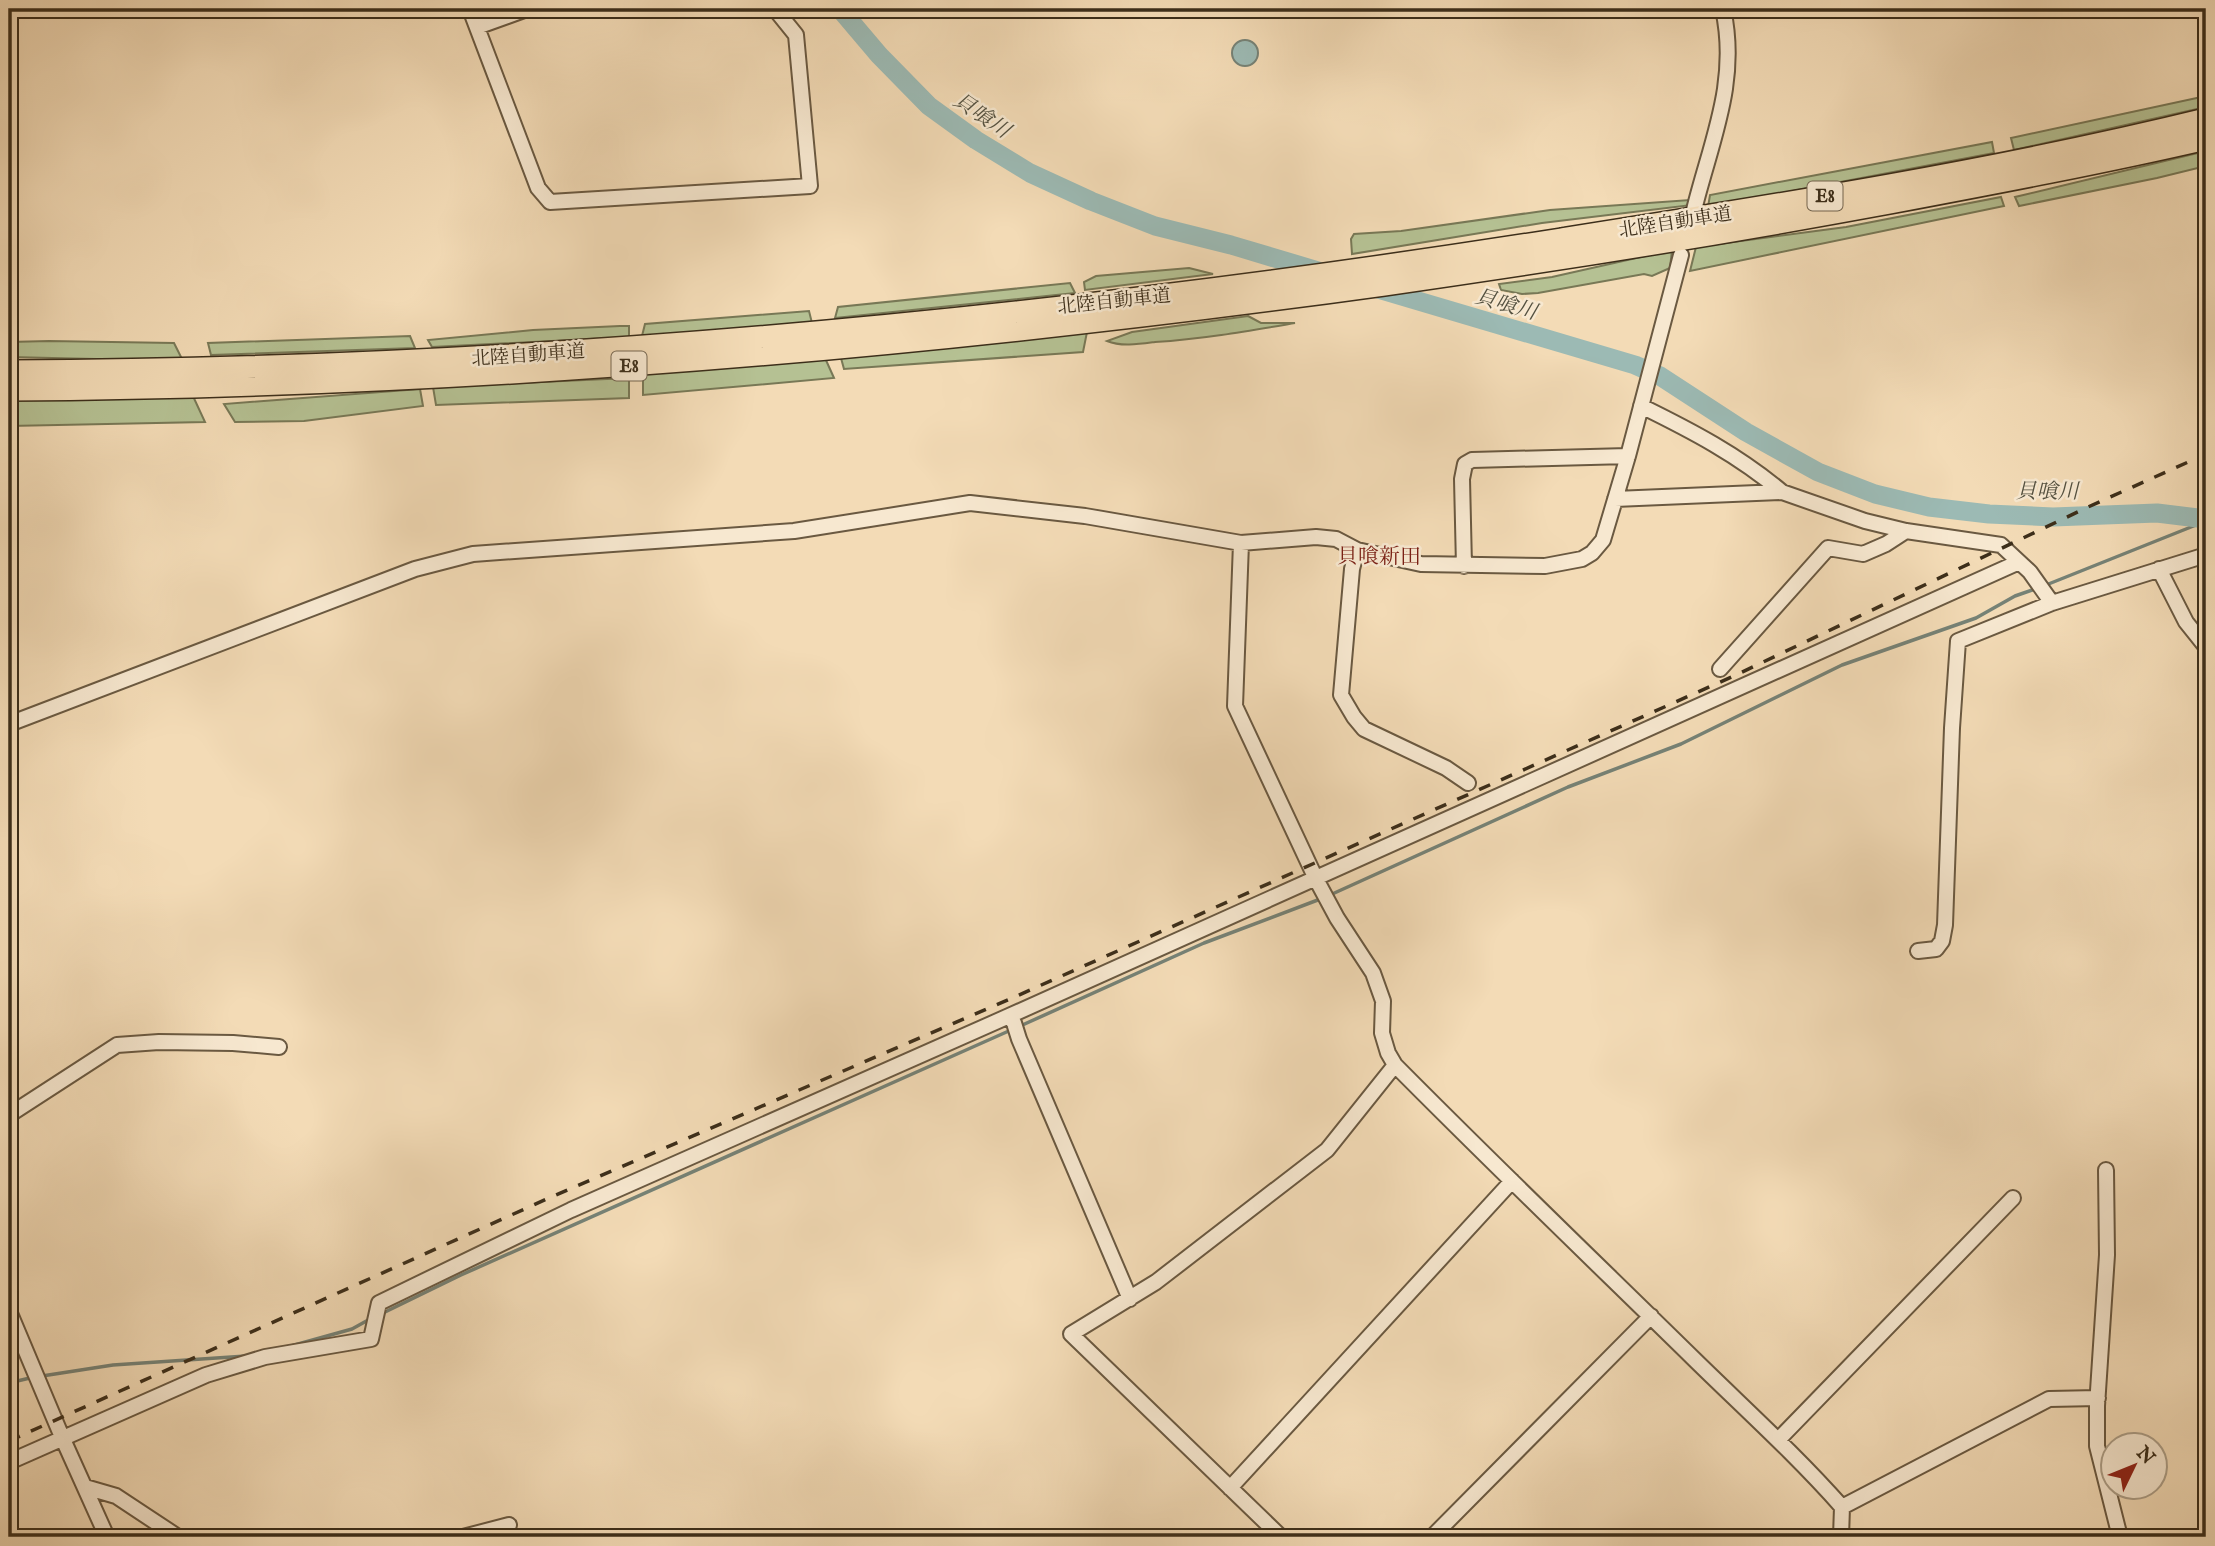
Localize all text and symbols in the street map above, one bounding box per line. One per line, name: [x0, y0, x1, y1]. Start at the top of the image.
water label: 貝喰川: [947, 87, 1016, 146]
road number: E8: [1808, 182, 1842, 210]
street label: 北陸自動車道: [1617, 202, 1733, 244]
street label: 北陸自動車道: [1056, 284, 1172, 320]
water label: 貝喰川: [1472, 284, 1542, 328]
street label: 北陸自動車道: [470, 340, 586, 372]
road number: E8: [612, 352, 646, 380]
water label: 貝喰川: [2016, 479, 2080, 506]
district label: 貝喰新田: [1337, 544, 1421, 571]
north arrow: [2100, 1430, 2170, 1500]
text: N: [2130, 1441, 2160, 1470]

